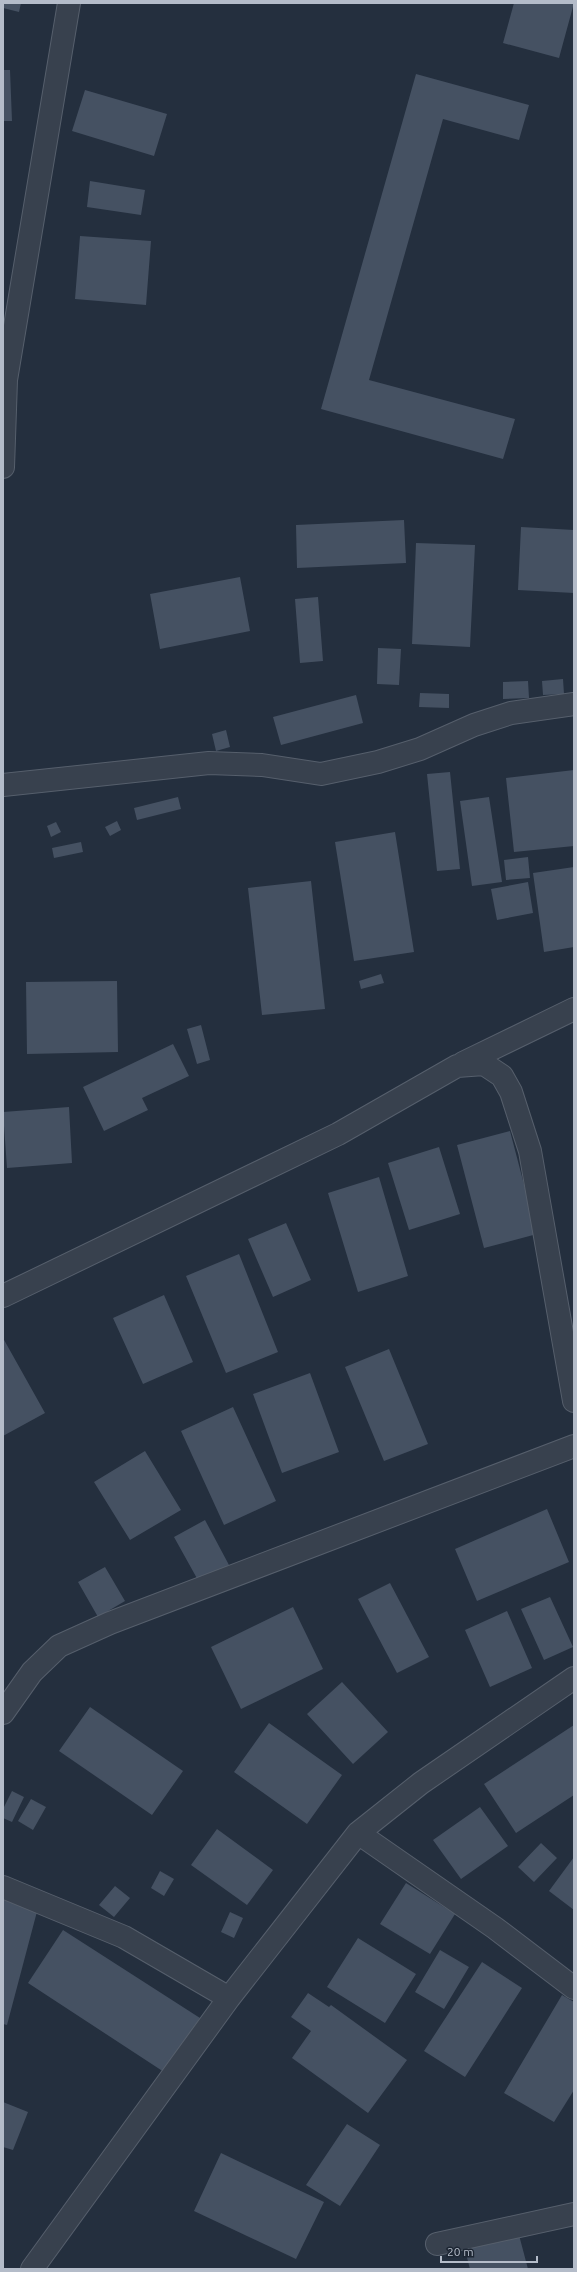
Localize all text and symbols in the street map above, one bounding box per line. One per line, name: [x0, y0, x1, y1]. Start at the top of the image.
scale bar: [441, 2238, 537, 2264]
text: 20 m: [447, 2245, 474, 2258]

